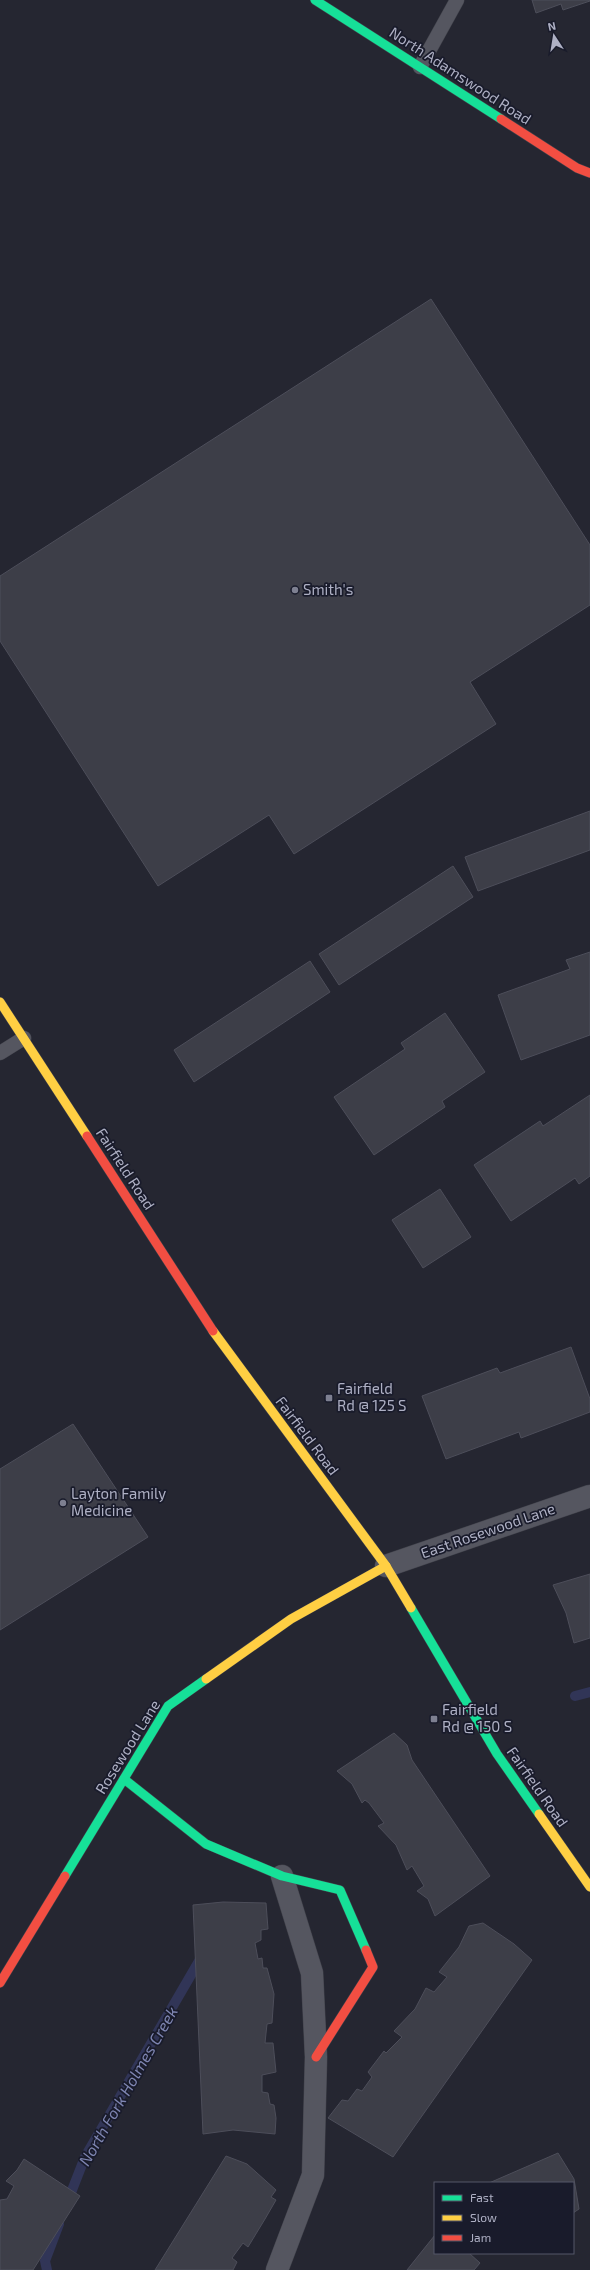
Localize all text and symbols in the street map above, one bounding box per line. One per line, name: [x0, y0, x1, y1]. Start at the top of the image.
north arrow: [534, 16, 574, 56]
text: N: [547, 19, 557, 33]
street label: North Adamswood Road: [386, 23, 535, 128]
place label: Smith's: [303, 580, 353, 598]
marker: Smith's: [290, 585, 300, 595]
street label: Fairfield Road: [93, 1124, 159, 1213]
place label: Fairfield Rd @ 125 S: [337, 1379, 407, 1414]
street label: Fairfield Road: [272, 1393, 343, 1478]
marker: Fairfield Rd @ 125 S: [324, 1393, 334, 1403]
place label: Layton Family Medicine: [71, 1484, 166, 1519]
marker: Layton Family Medicine: [58, 1498, 68, 1508]
street label: East Rosewood Lane: [418, 1499, 557, 1561]
street label: Rosewood Lane: [91, 1696, 163, 1797]
place label: Fairfield Rd @ 150 S: [442, 1700, 512, 1735]
marker: Fairfield Rd @ 150 S: [429, 1714, 439, 1724]
street label: Fairfield Road: [504, 1743, 572, 1830]
water label: North Fork Holmes Creek: [74, 2003, 181, 2169]
legend: [434, 2182, 574, 2254]
text: Fast: [470, 2190, 494, 2204]
text: Slow: [470, 2210, 497, 2224]
text: Jam: [470, 2230, 491, 2244]

